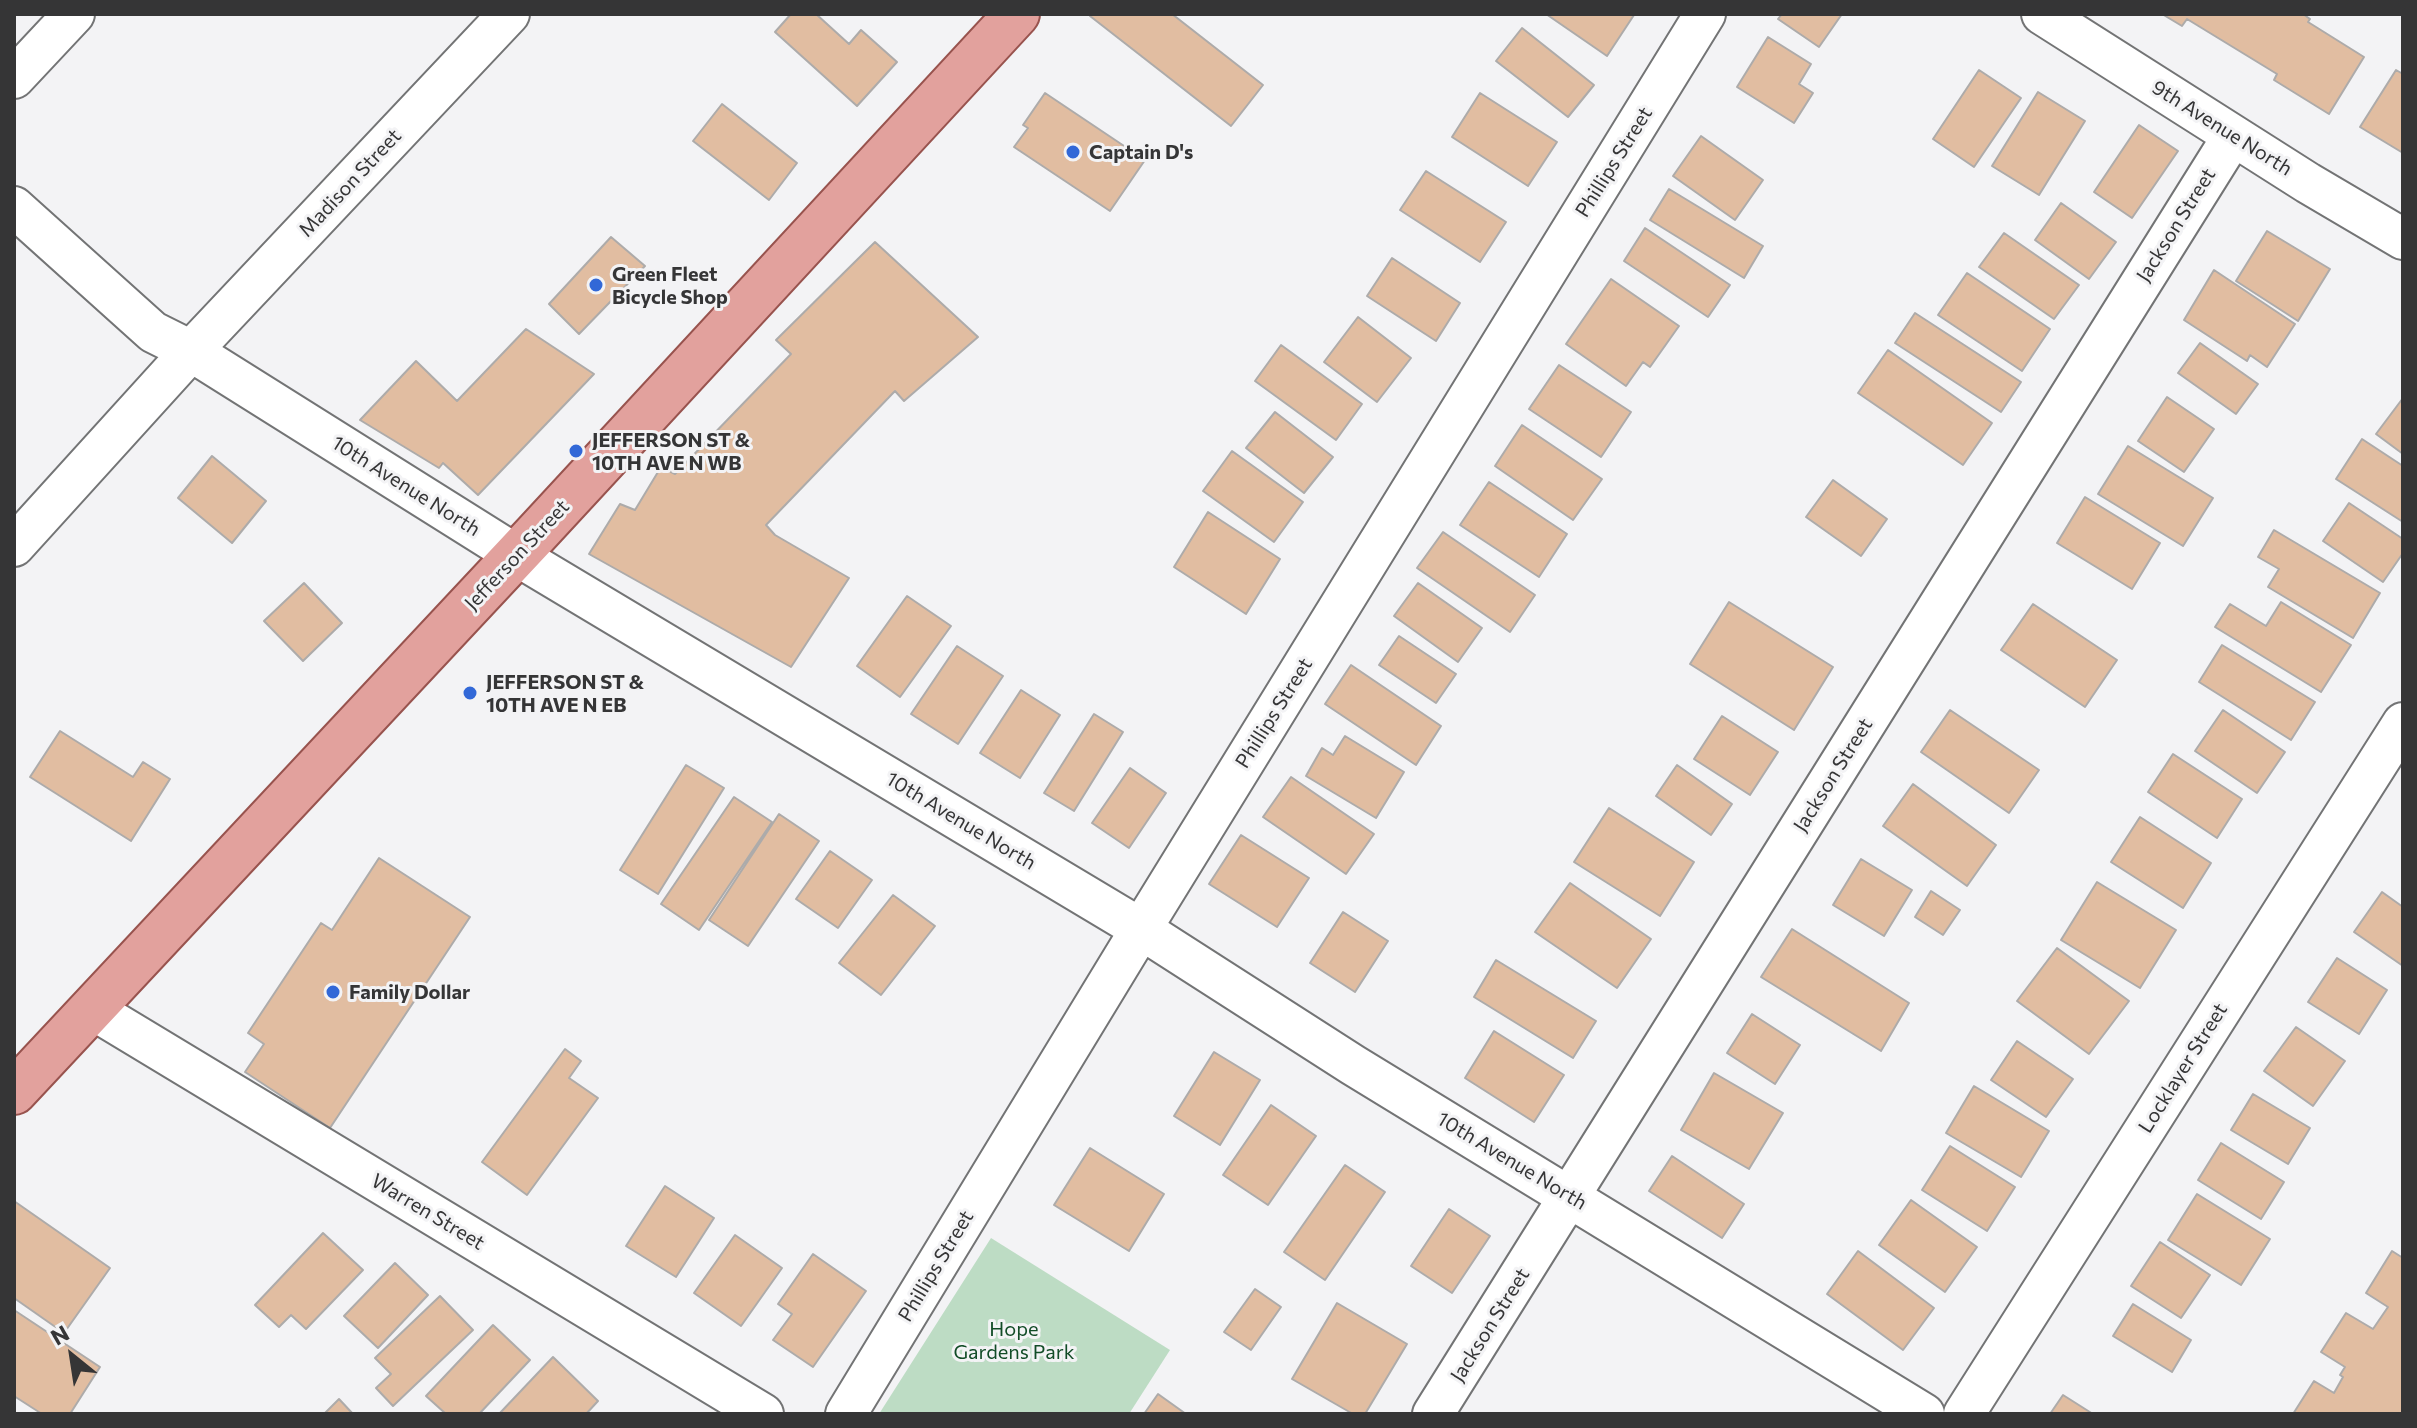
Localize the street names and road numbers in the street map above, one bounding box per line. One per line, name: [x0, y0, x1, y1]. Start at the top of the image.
street label: 9th Avenue North: [2147, 75, 2297, 181]
street label: Phillips Street: [1571, 102, 1657, 222]
street label: Madison Street: [294, 124, 406, 242]
street label: Jackson Street: [2131, 164, 2221, 286]
street label: 10th Avenue North: [327, 431, 485, 541]
street label: Jefferson Street: [460, 495, 574, 615]
street label: Phillips Street: [1231, 653, 1317, 773]
street label: Jackson Street: [1788, 714, 1878, 836]
street label: 10th Avenue North: [882, 767, 1040, 875]
street label: Locklayer Street: [2134, 999, 2232, 1137]
street label: 10th Avenue North: [1433, 1107, 1591, 1215]
street label: Warren Street: [367, 1169, 489, 1255]
street label: Phillips Street: [893, 1206, 979, 1326]
street label: Jackson Street: [1445, 1264, 1535, 1386]

